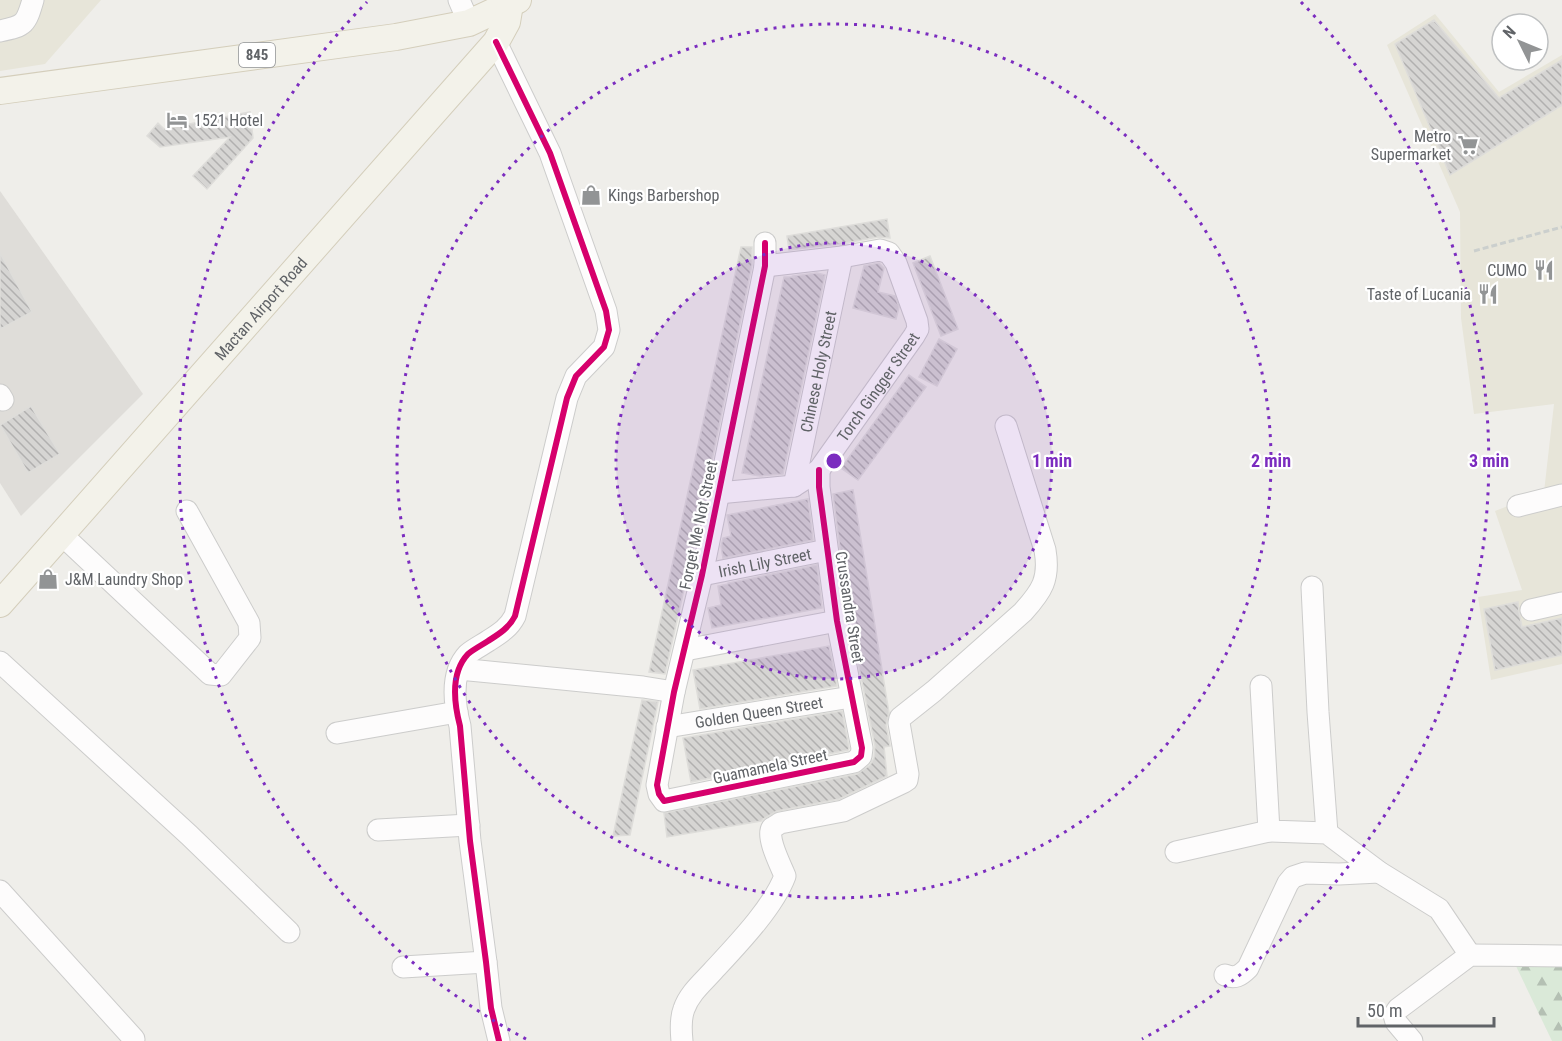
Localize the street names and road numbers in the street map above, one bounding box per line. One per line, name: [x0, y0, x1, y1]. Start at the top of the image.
road number: 845: [239, 43, 275, 67]
street label: Mactan Airport Road: [211, 254, 311, 364]
street label: Chinese Holy Street: [797, 309, 841, 434]
street label: Torch Gingger Street: [833, 329, 924, 445]
street label: Forget Me Not Street: [676, 459, 721, 591]
street label: Irish Lily Street: [717, 544, 813, 581]
street label: Crussandra Street: [831, 550, 868, 665]
street label: Golden Queen Street: [694, 693, 824, 732]
street label: Guamamela Street: [711, 745, 829, 788]

